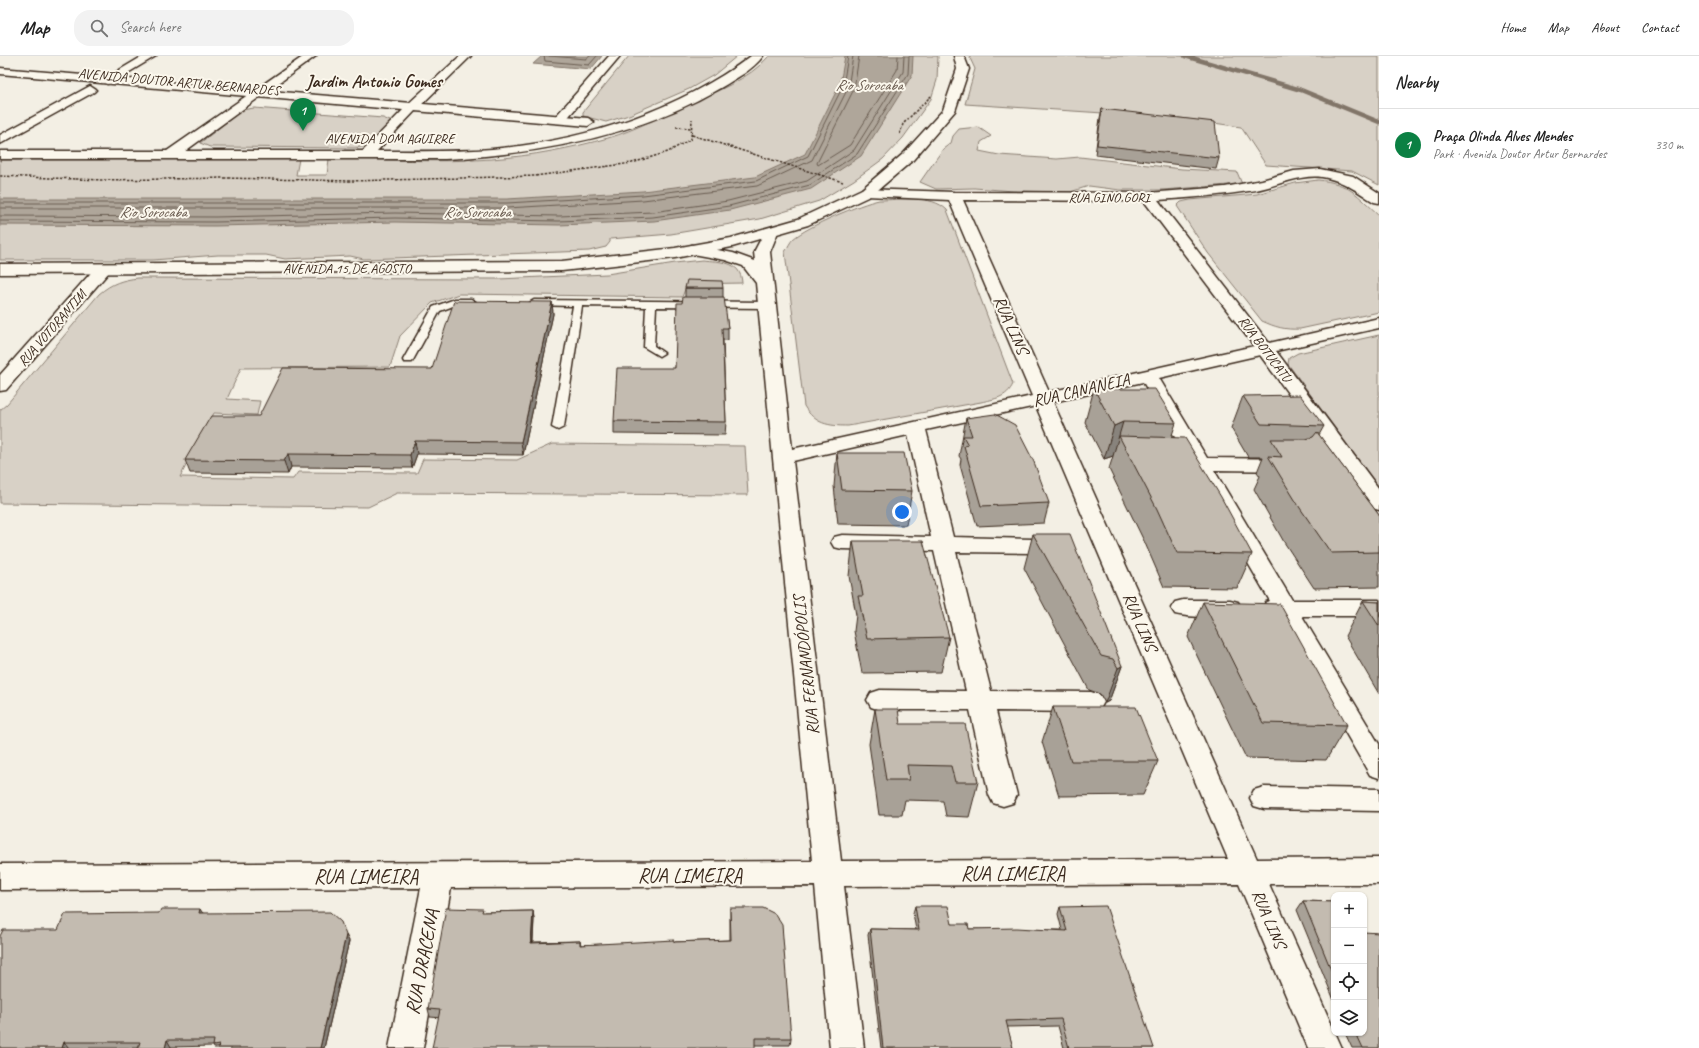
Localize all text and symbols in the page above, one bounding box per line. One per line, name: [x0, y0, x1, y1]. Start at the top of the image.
search box: [74, 10, 354, 46]
text: Map: [20, 16, 50, 40]
icon: search: [88, 17, 110, 39]
text: Search here: [120, 18, 181, 37]
text: Home: [1500, 19, 1526, 36]
text: Map: [1548, 19, 1569, 36]
text: About: [1591, 19, 1619, 36]
text: Contact: [1641, 19, 1679, 36]
street label: AVENIDA DOUTOR ARTUR BERNARDES: [77, 65, 283, 99]
district label: Jardim Antonio Gomes: [304, 70, 444, 92]
text: Nearby: [1395, 72, 1438, 93]
water label: Rio Sorocaba: [835, 76, 904, 95]
pin: 1: [290, 98, 316, 131]
text: Praça Olinda Alves Mendes: [1433, 127, 1572, 146]
street label: AVENIDA DOM AGUIRRE: [326, 130, 457, 147]
text: 1: [1405, 137, 1411, 153]
text: 330 m: [1655, 137, 1683, 153]
text: Park · Avenida Doutor Artur Bernardes: [1433, 146, 1606, 162]
street label: RUA GINO GORI: [1068, 189, 1153, 206]
water label: Rio Sorocaba: [119, 203, 188, 222]
water label: Rio Sorocaba: [443, 203, 512, 222]
street label: AVENIDA 15 DE AGOSTO: [283, 260, 413, 277]
street label: RUA VOTORANTIM: [14, 285, 91, 370]
street label: RUA LINS: [989, 293, 1035, 361]
street label: RUA BOTUCATU: [1235, 313, 1297, 387]
street label: RUA CANANEIA: [1031, 368, 1133, 411]
your location: [892, 502, 912, 522]
street label: RUA LINS: [1118, 590, 1163, 658]
street label: RUA FERNANDÓPOLIS: [787, 591, 824, 736]
street label: RUA LIMEIRA: [961, 861, 1066, 886]
street label: RUA LIMEIRA: [638, 863, 743, 888]
street label: RUA LIMEIRA: [314, 864, 419, 889]
street label: RUA LINS: [1247, 887, 1292, 955]
map controls: [1331, 892, 1367, 1036]
button: +: [1331, 892, 1367, 928]
street label: RUA DRACENA: [400, 906, 445, 1017]
button: −: [1331, 928, 1367, 964]
button: locate: [1331, 964, 1367, 1000]
button: layers: [1331, 1000, 1367, 1036]

